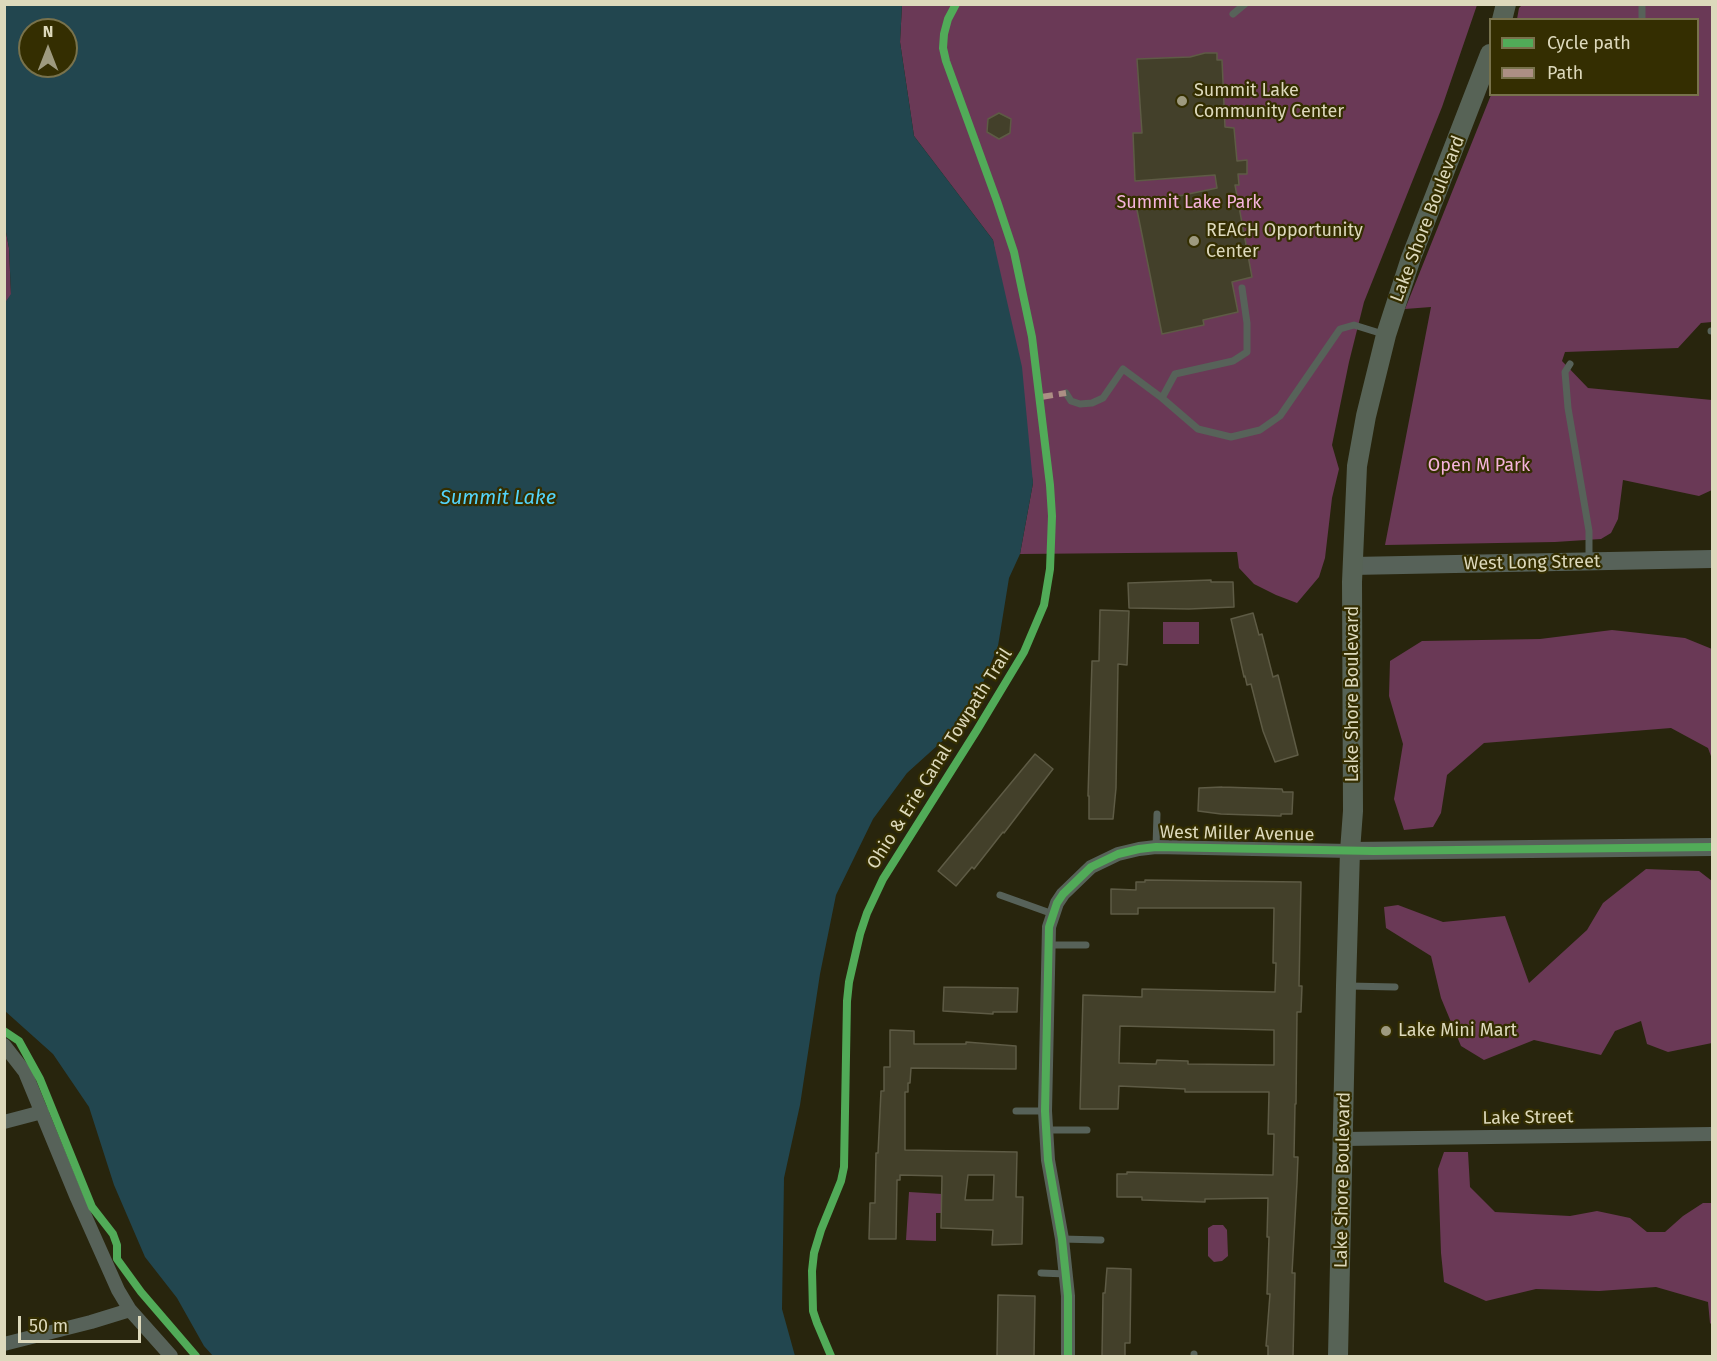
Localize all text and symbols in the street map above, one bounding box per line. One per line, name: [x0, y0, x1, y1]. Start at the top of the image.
north arrow: [18, 18, 78, 78]
legend: [1489, 18, 1699, 96]
text: N: [43, 22, 53, 41]
text: Cycle path: [1547, 32, 1631, 54]
text: Path: [1547, 62, 1583, 84]
place label: Summit Lake Community Center: [1194, 80, 1344, 122]
marker: Summit Lake Community Center: [1175, 94, 1189, 108]
street label: Lake Shore Boulevard: [1386, 133, 1470, 305]
park label: Summit Lake Park: [1116, 192, 1262, 214]
place label: REACH Opportunity Center: [1206, 220, 1363, 262]
marker: REACH Opportunity Center: [1187, 234, 1201, 248]
park label: Open M Park: [1428, 455, 1530, 477]
water label: Summit Lake: [440, 486, 556, 510]
street label: West Long Street: [1463, 551, 1601, 575]
street label: Lake Shore Boulevard: [1342, 606, 1364, 782]
street label: Ohio & Erie Canal Towpath Trail: [863, 645, 1017, 873]
street label: West Miller Avenue: [1159, 822, 1315, 846]
place label: Lake Mini Mart: [1398, 1020, 1517, 1042]
marker: Lake Mini Mart: [1379, 1024, 1393, 1038]
street label: Lake Shore Boulevard: [1331, 1092, 1355, 1268]
street label: Lake Street: [1482, 1106, 1574, 1130]
scale bar: [21, 1304, 144, 1342]
text: 50 m: [29, 1315, 68, 1337]

